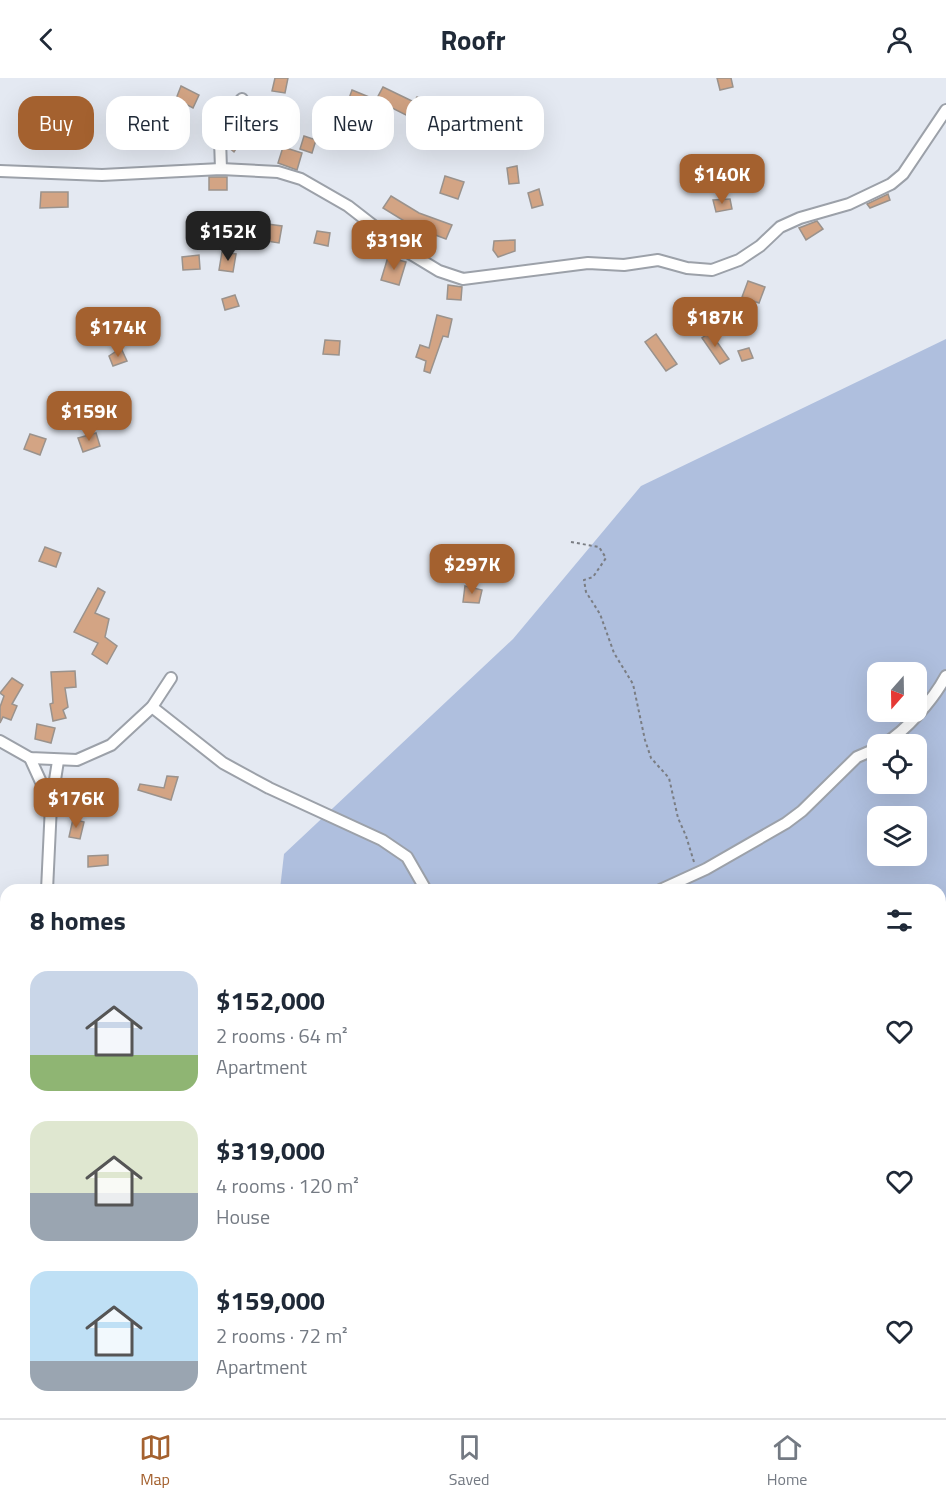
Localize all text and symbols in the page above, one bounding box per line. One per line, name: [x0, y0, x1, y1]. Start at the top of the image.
text: Roofr: [441, 19, 505, 60]
icon: back: [30, 23, 63, 56]
icon: person: [883, 23, 916, 56]
chip: Buy: [18, 96, 94, 150]
chip: Rent: [106, 96, 190, 150]
chip: Filters: [202, 96, 300, 150]
chip: New: [312, 96, 394, 150]
chip: Apartment: [406, 96, 544, 150]
pin: $140K: [680, 154, 764, 205]
text: $140K: [694, 158, 750, 189]
pin: $152K: [186, 211, 270, 262]
text: $152K: [200, 215, 256, 246]
pin: $319K: [352, 220, 436, 271]
text: $319K: [366, 224, 422, 255]
pin: $187K: [673, 297, 757, 348]
text: $187K: [687, 301, 743, 332]
pin: $174K: [76, 307, 160, 358]
text: $174K: [90, 311, 146, 342]
pin: $159K: [47, 391, 131, 442]
text: $159K: [61, 395, 117, 426]
pin: $297K: [430, 544, 514, 595]
text: $297K: [444, 548, 500, 579]
north arrow: [867, 662, 927, 722]
map controls: [867, 662, 927, 866]
button: locate: [867, 734, 927, 794]
pin: $176K: [34, 778, 118, 829]
text: $176K: [48, 782, 104, 813]
button: layers: [867, 806, 927, 866]
text: 8 homes: [30, 901, 126, 940]
icon: filters: [883, 904, 916, 937]
text: $152,000: [216, 981, 325, 1020]
icon: home: [78, 995, 150, 1067]
icon: heart: [883, 1015, 916, 1048]
text: 2 rooms · 64 m²: [216, 1020, 348, 1051]
text: Apartment: [216, 1051, 307, 1082]
text: $319,000: [216, 1131, 325, 1170]
icon: home: [78, 1145, 150, 1217]
icon: heart: [883, 1165, 916, 1198]
text: 4 rooms · 120 m²: [216, 1170, 359, 1201]
text: House: [216, 1201, 270, 1232]
text: $159,000: [216, 1281, 325, 1320]
icon: home: [78, 1295, 150, 1367]
icon: heart: [883, 1315, 916, 1348]
text: 2 rooms · 72 m²: [216, 1320, 348, 1351]
text: Apartment: [216, 1351, 307, 1382]
tab: Map: [139, 1431, 172, 1491]
tab: Saved: [449, 1431, 490, 1491]
tab: Home: [767, 1431, 807, 1491]

